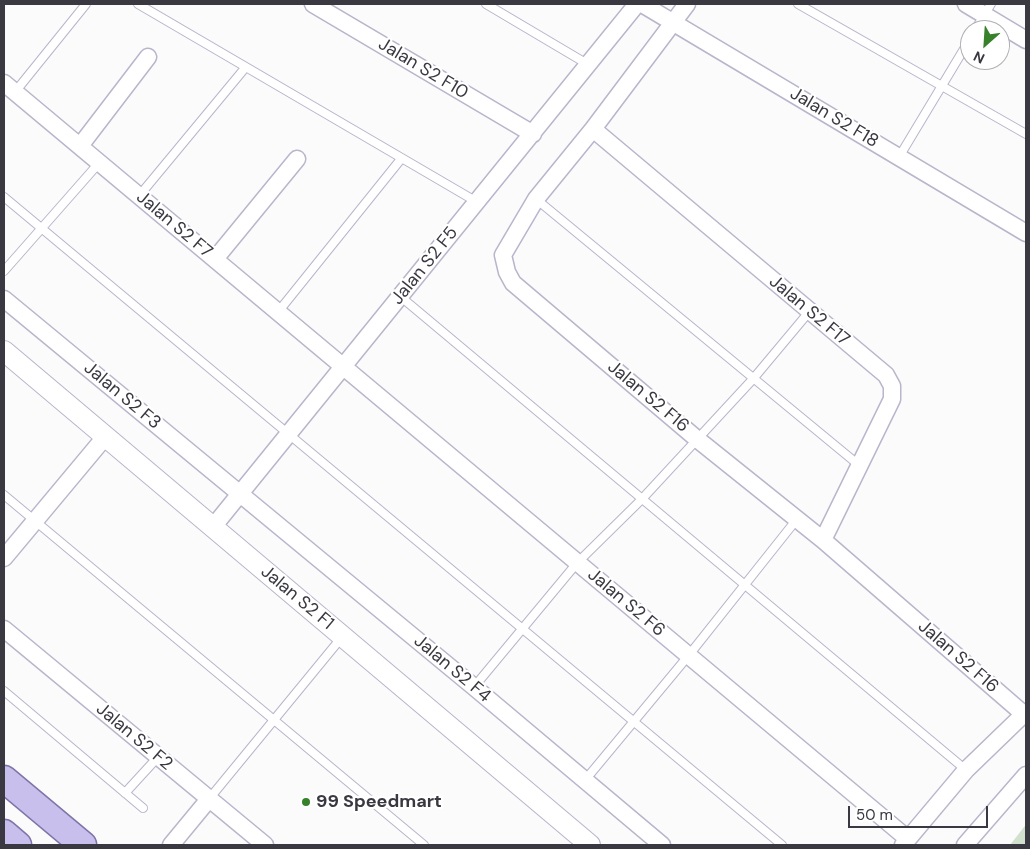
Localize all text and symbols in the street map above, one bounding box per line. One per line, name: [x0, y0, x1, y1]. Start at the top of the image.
north arrow: [960, 20, 1010, 70]
street label: Jalan S2 F10: [374, 34, 472, 104]
text: N: [970, 47, 987, 68]
street label: Jalan S2 F18: [786, 83, 882, 153]
street label: Jalan S2 F7: [132, 187, 216, 263]
street label: Jalan S2 F5: [387, 223, 463, 309]
street label: Jalan S2 F17: [764, 271, 854, 351]
street label: Jalan S2 F16: [603, 357, 693, 437]
street label: Jalan S2 F3: [79, 358, 165, 434]
street label: Jalan S2 F1: [256, 561, 338, 635]
street label: Jalan S2 F6: [583, 564, 669, 642]
street label: Jalan S2 F16: [913, 616, 1003, 698]
street label: Jalan S2 F4: [409, 631, 495, 707]
street label: Jalan S2 F2: [91, 699, 177, 775]
place label: 99 Speedmart: [316, 791, 442, 813]
marker: 99 Speedmart: [300, 796, 312, 808]
scale bar: [850, 796, 990, 828]
text: 50 m: [856, 805, 893, 825]

